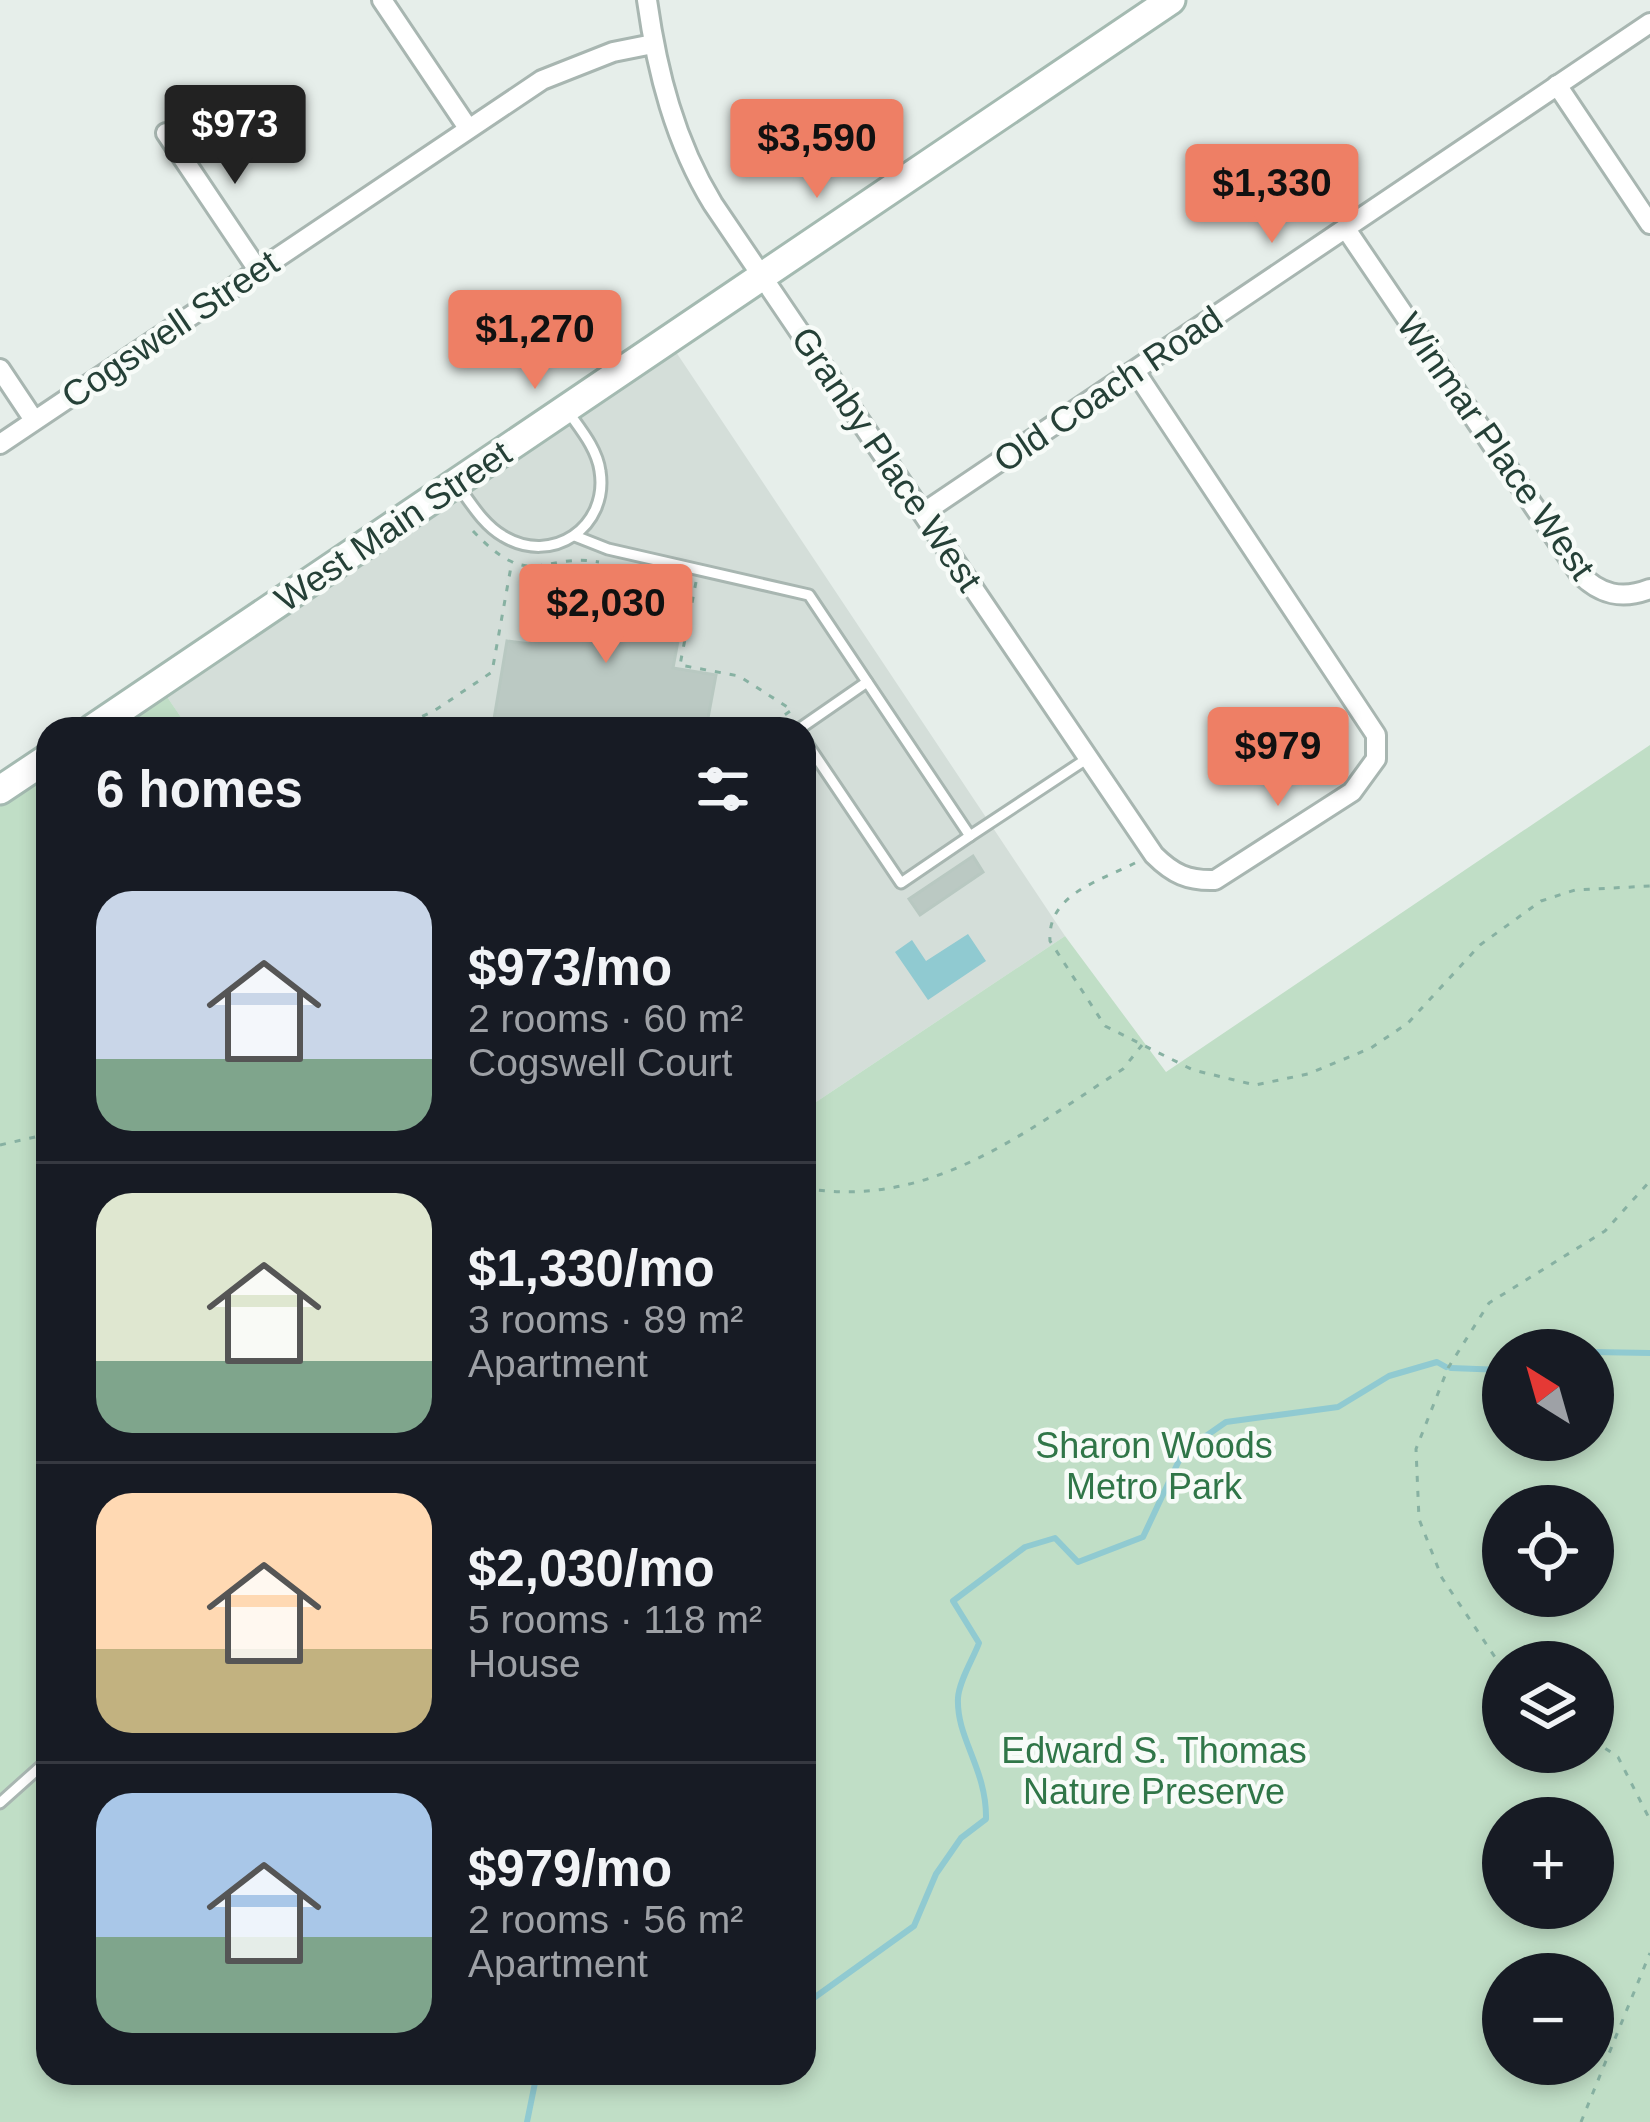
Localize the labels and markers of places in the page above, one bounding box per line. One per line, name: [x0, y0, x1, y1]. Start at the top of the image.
pin: $973: [164, 85, 306, 187]
pin: $3,590: [719, 99, 915, 201]
pin: $1,330: [1174, 144, 1370, 246]
pin: $1,270: [437, 290, 633, 392]
pin: $2,030: [508, 564, 704, 666]
pin: $979: [1207, 707, 1349, 809]

